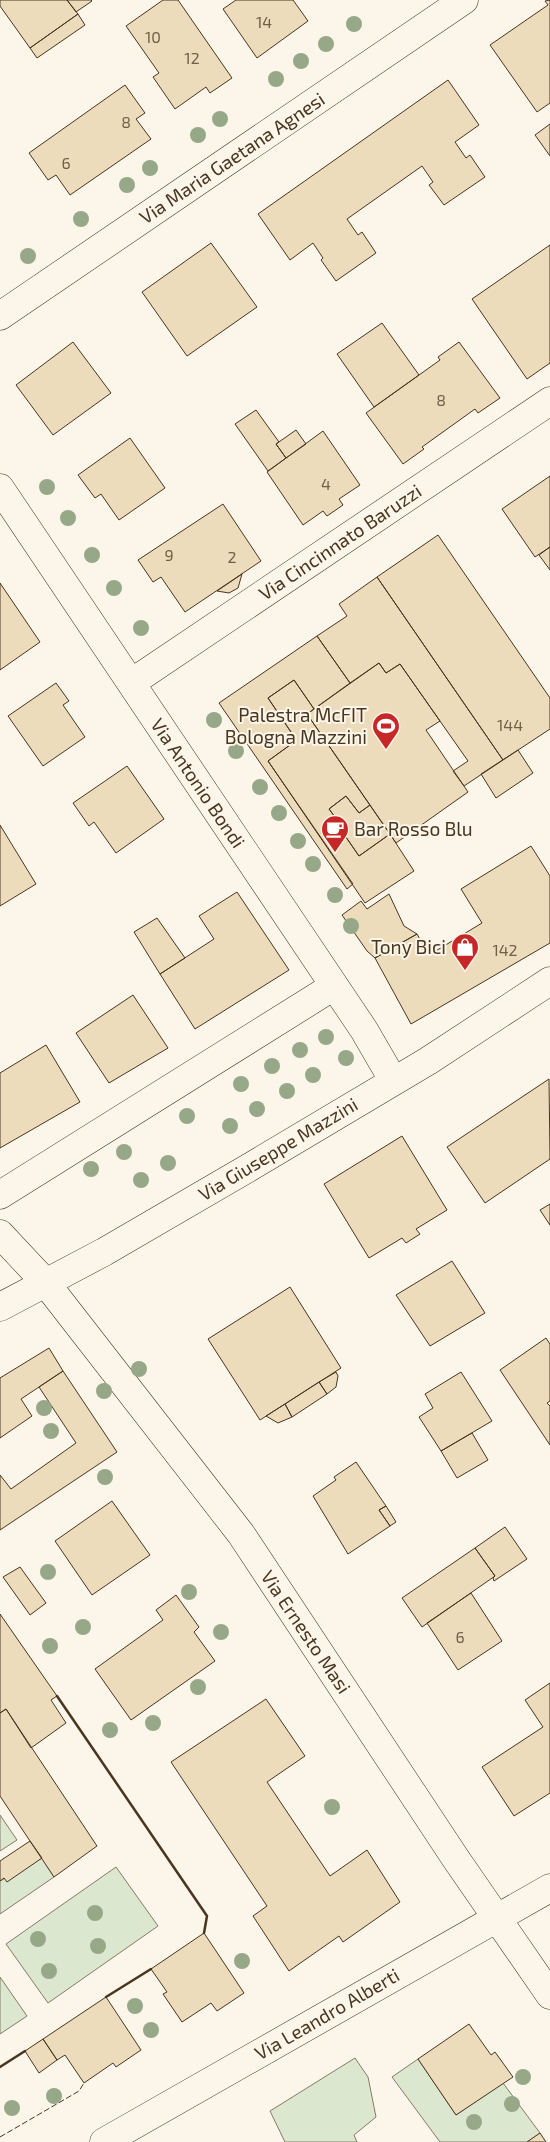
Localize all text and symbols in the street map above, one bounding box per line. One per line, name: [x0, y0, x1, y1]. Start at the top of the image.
house number: 14: [256, 12, 272, 31]
house number: 10: [145, 27, 161, 46]
house number: 12: [184, 48, 200, 67]
street label: Via Maria Gaetana Agnesi: [135, 87, 329, 228]
house number: 8: [121, 112, 131, 131]
house number: 6: [61, 153, 71, 172]
house number: 8: [436, 390, 446, 409]
house number: 4: [321, 474, 331, 493]
street label: Via Cincinnato Baruzzi: [254, 479, 425, 605]
house number: 9: [164, 545, 174, 564]
house number: 2: [228, 547, 237, 566]
place label: Palestra McFIT Bologna Mazzini: [225, 703, 367, 748]
sports icon: Palestra McFIT Bologna Mazzini: [371, 711, 401, 750]
street label: Via Antonio Bondi: [147, 714, 250, 852]
house number: 144: [497, 715, 523, 734]
cafe icon: Bar Rosso Blu: [320, 814, 350, 853]
place label: Bar Rosso Blu: [354, 817, 473, 840]
shop icon: Tony Bici: [450, 932, 480, 971]
place label: Tony Bici: [371, 935, 446, 958]
house number: 142: [492, 940, 518, 959]
street label: Via Giuseppe Mazzini: [194, 1092, 362, 1205]
street label: Via Ernesto Masi: [257, 1566, 356, 1698]
house number: 6: [455, 1627, 465, 1646]
street label: Via Leandro Alberti: [250, 1963, 403, 2064]

